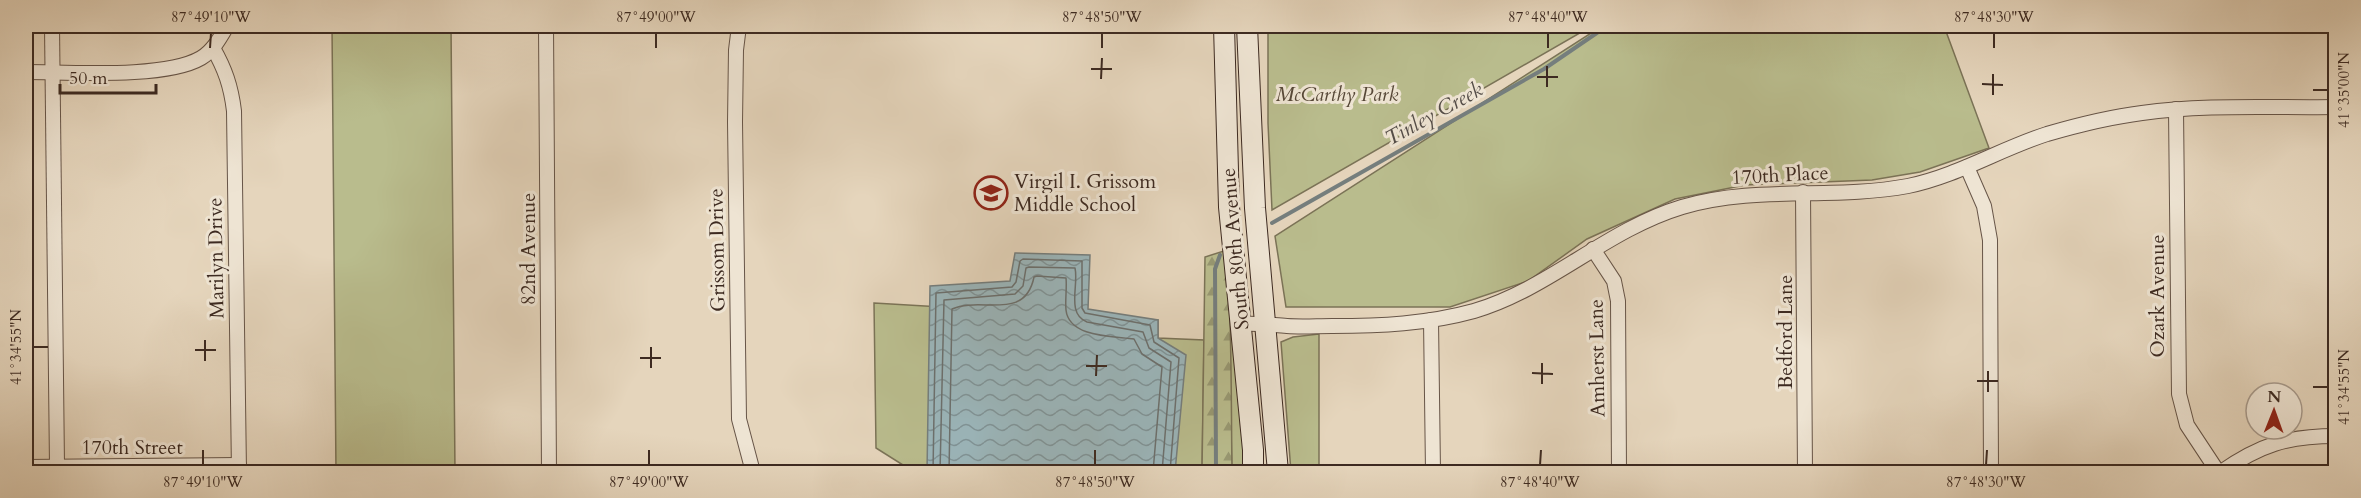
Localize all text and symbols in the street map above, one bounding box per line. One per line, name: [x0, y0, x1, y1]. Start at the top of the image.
text: 87°49'10"W: [171, 7, 251, 27]
text: 87°49'00"W: [616, 7, 696, 27]
text: 87°48'50"W: [1062, 7, 1142, 27]
text: 87°48'40"W: [1508, 7, 1588, 27]
text: 87°48'30"W: [1954, 7, 2034, 27]
text: 41°35'00"N: [2334, 52, 2354, 128]
scale bar: [60, 57, 156, 95]
text: 50 m: [69, 66, 108, 91]
water label: Tinley Creek: [1380, 75, 1489, 153]
park label: McCarthy Park: [1276, 81, 1398, 108]
street label: 170th Place: [1731, 159, 1829, 191]
street label: South 80th Avenue: [1214, 167, 1256, 331]
place label: Virgil I. Grissom Middle School: [1014, 168, 1156, 218]
school or university icon: Virgil I. Grissom Middle School: [973, 175, 1009, 211]
street label: Grissom Drive: [702, 188, 732, 312]
street label: 82nd Avenue: [515, 193, 542, 305]
street label: Marilyn Drive: [201, 197, 231, 319]
street label: Ozark Avenue: [2144, 234, 2171, 358]
street label: Bedford Lane: [1772, 275, 1799, 389]
street label: Amherst Lane: [1582, 299, 1612, 417]
text: 41°34'55"N: [6, 309, 26, 385]
text: 41°34'55"N: [2334, 349, 2354, 425]
north arrow: [2244, 381, 2304, 441]
text: N: [2267, 386, 2281, 408]
street label: 170th Street: [81, 434, 183, 461]
text: 87°49'10"W: [163, 472, 243, 492]
text: 87°49'00"W: [609, 472, 689, 492]
text: 87°48'50"W: [1055, 472, 1135, 492]
text: 87°48'40"W: [1500, 472, 1580, 492]
text: 87°48'30"W: [1946, 472, 2026, 492]

